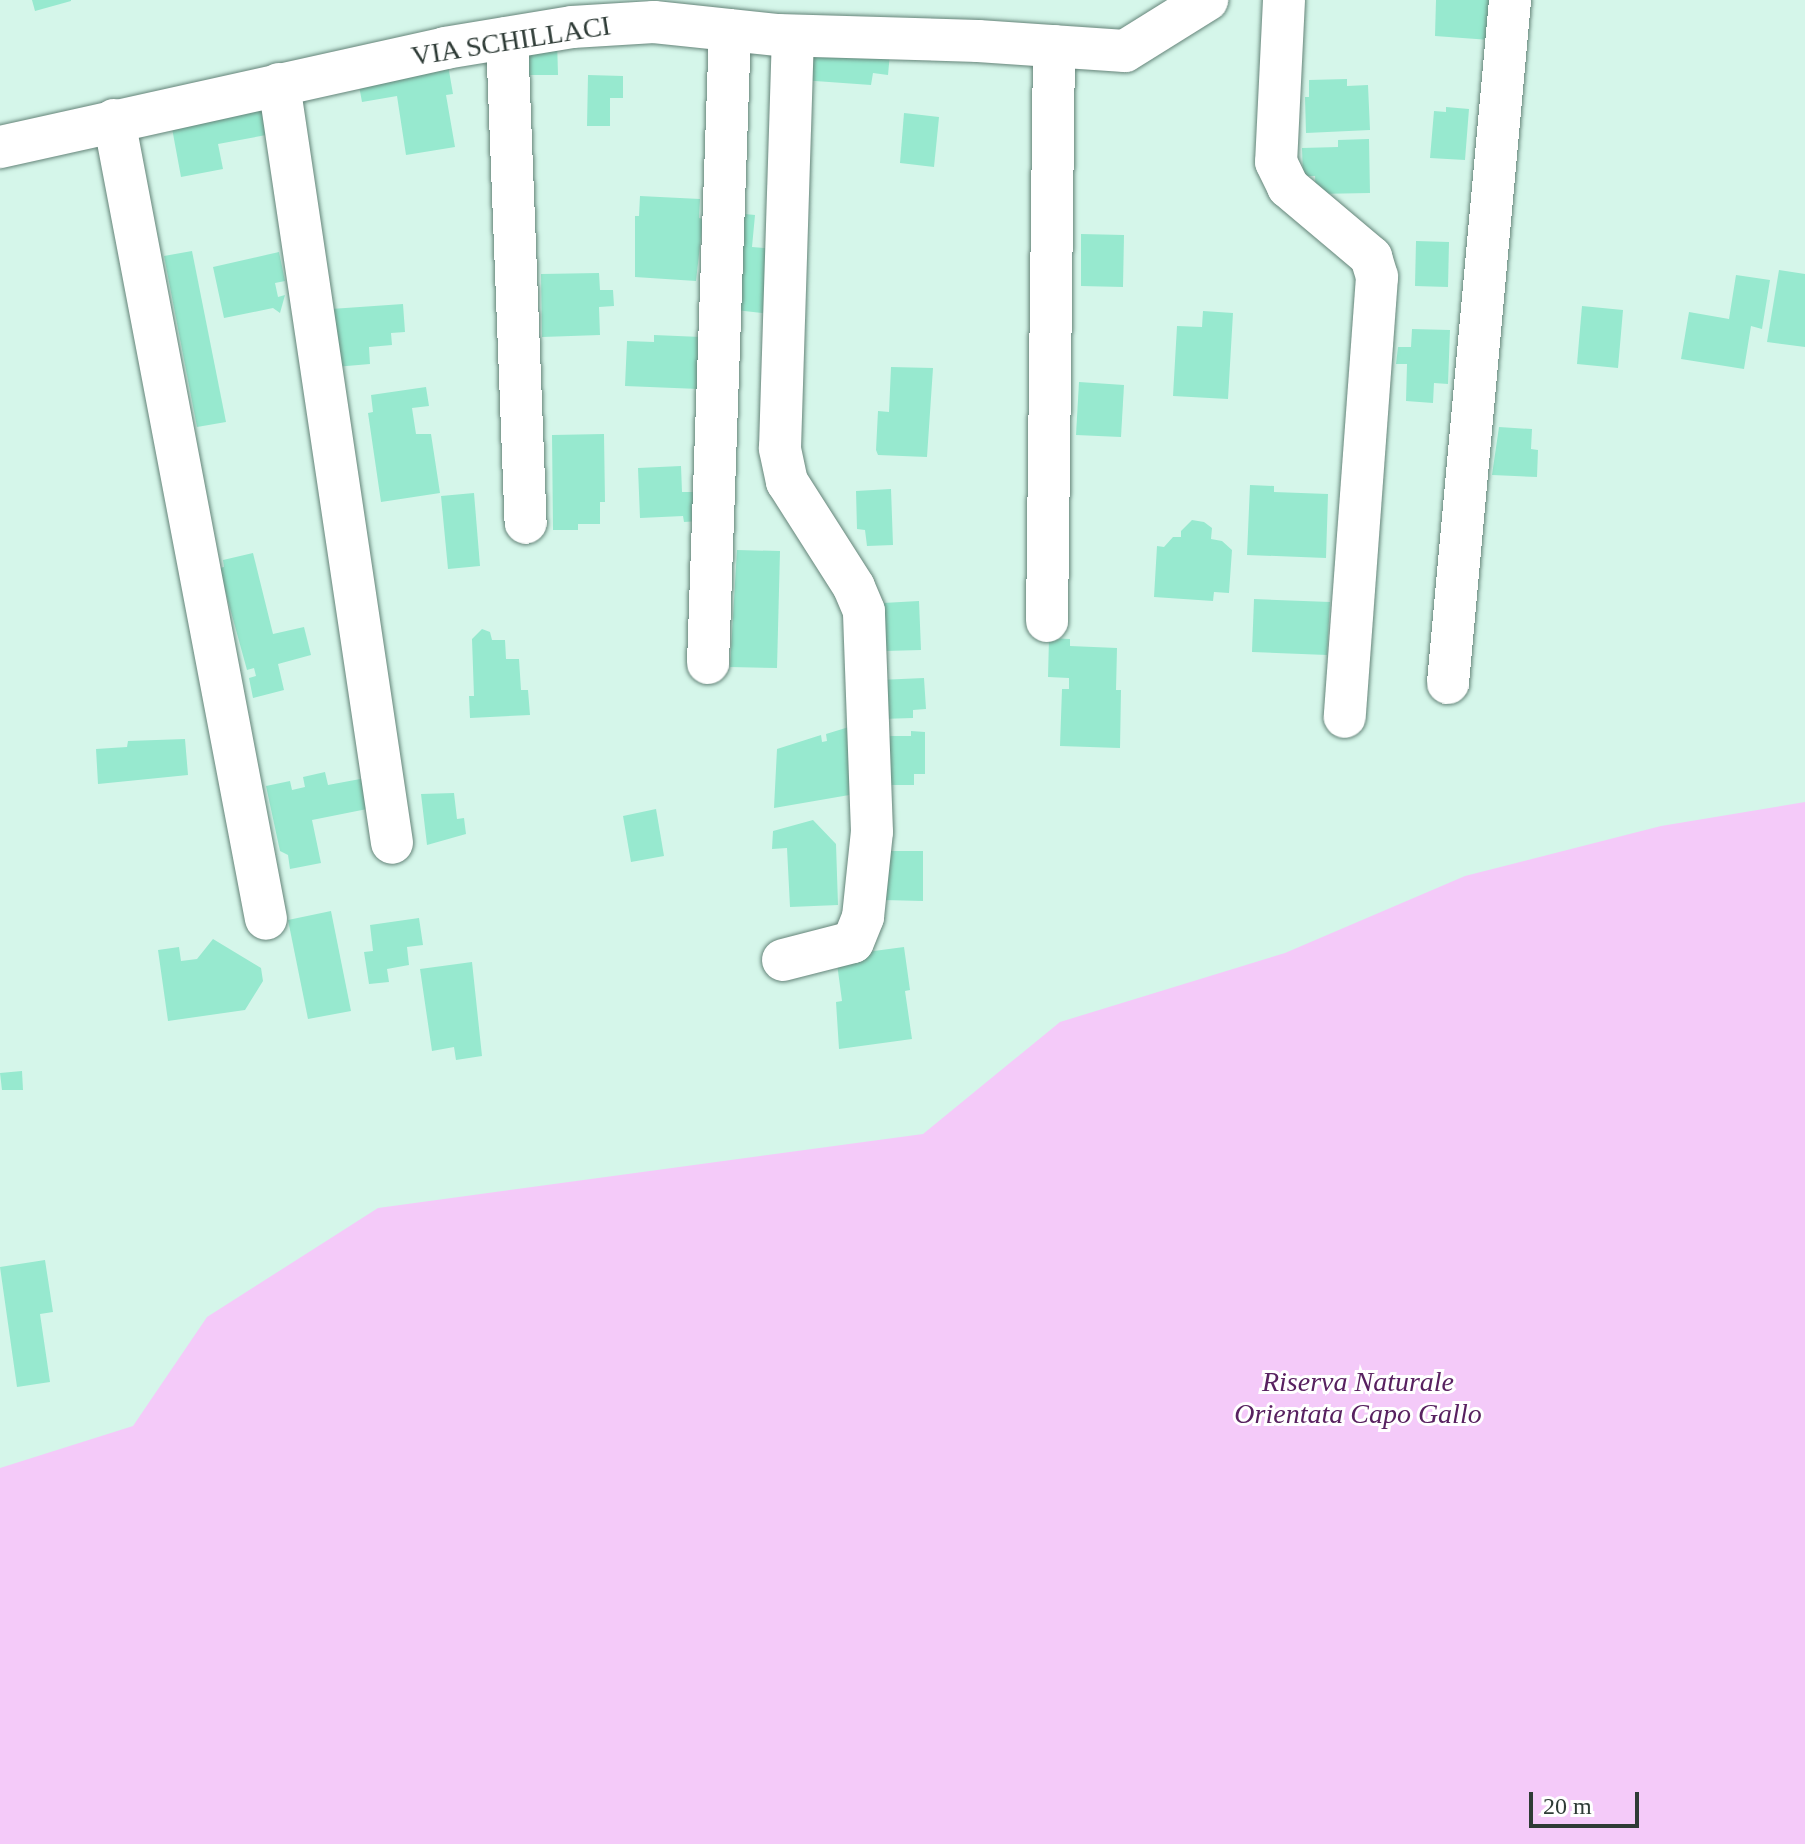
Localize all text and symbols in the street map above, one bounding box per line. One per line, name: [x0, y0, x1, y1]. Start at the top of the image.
street label: VIA SCHILLACI: [408, 9, 614, 73]
park label: Riserva Naturale Orientata Capo Gallo: [1234, 1365, 1482, 1431]
scale bar: [1533, 1776, 1643, 1826]
text: 20 m: [1543, 1793, 1592, 1819]

